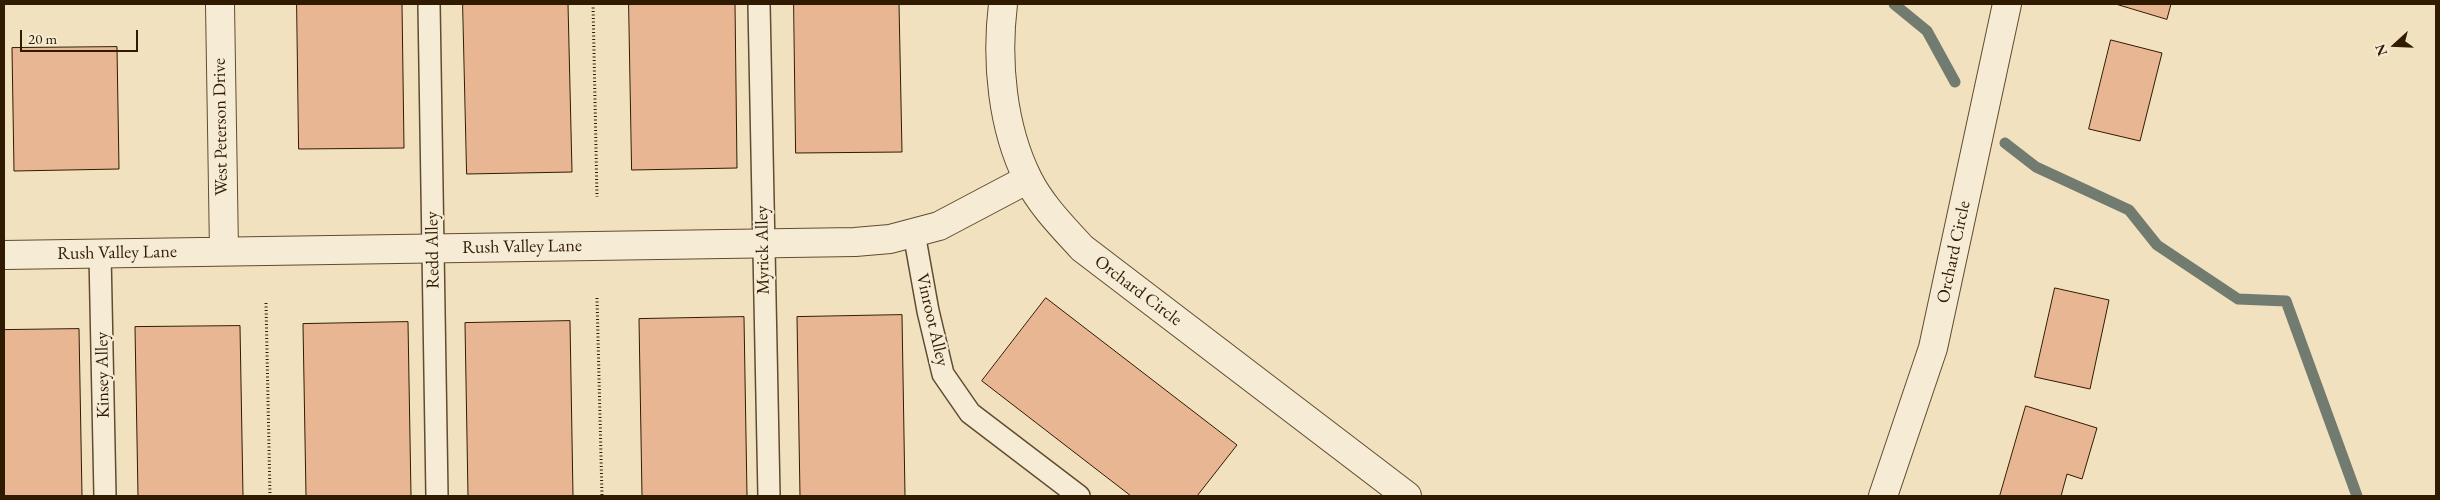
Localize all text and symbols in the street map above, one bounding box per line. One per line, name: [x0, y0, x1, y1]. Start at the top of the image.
scale bar: [22, 20, 140, 52]
north arrow: [2370, 20, 2420, 70]
text: 20 m: [28, 29, 57, 48]
text: N: [2371, 42, 2391, 59]
street label: West Peterson Drive: [209, 58, 233, 196]
street label: Orchard Circle: [1933, 199, 1975, 305]
street label: Myrick Alley: [751, 205, 775, 295]
street label: Redd Alley: [422, 211, 444, 289]
street label: Rush Valley Lane: [462, 235, 582, 259]
street label: Rush Valley Lane: [57, 241, 177, 265]
street label: Orchard Circle: [1090, 251, 1186, 331]
street label: Vinroot Alley: [911, 271, 953, 369]
street label: Kinsey Alley: [91, 332, 115, 418]

